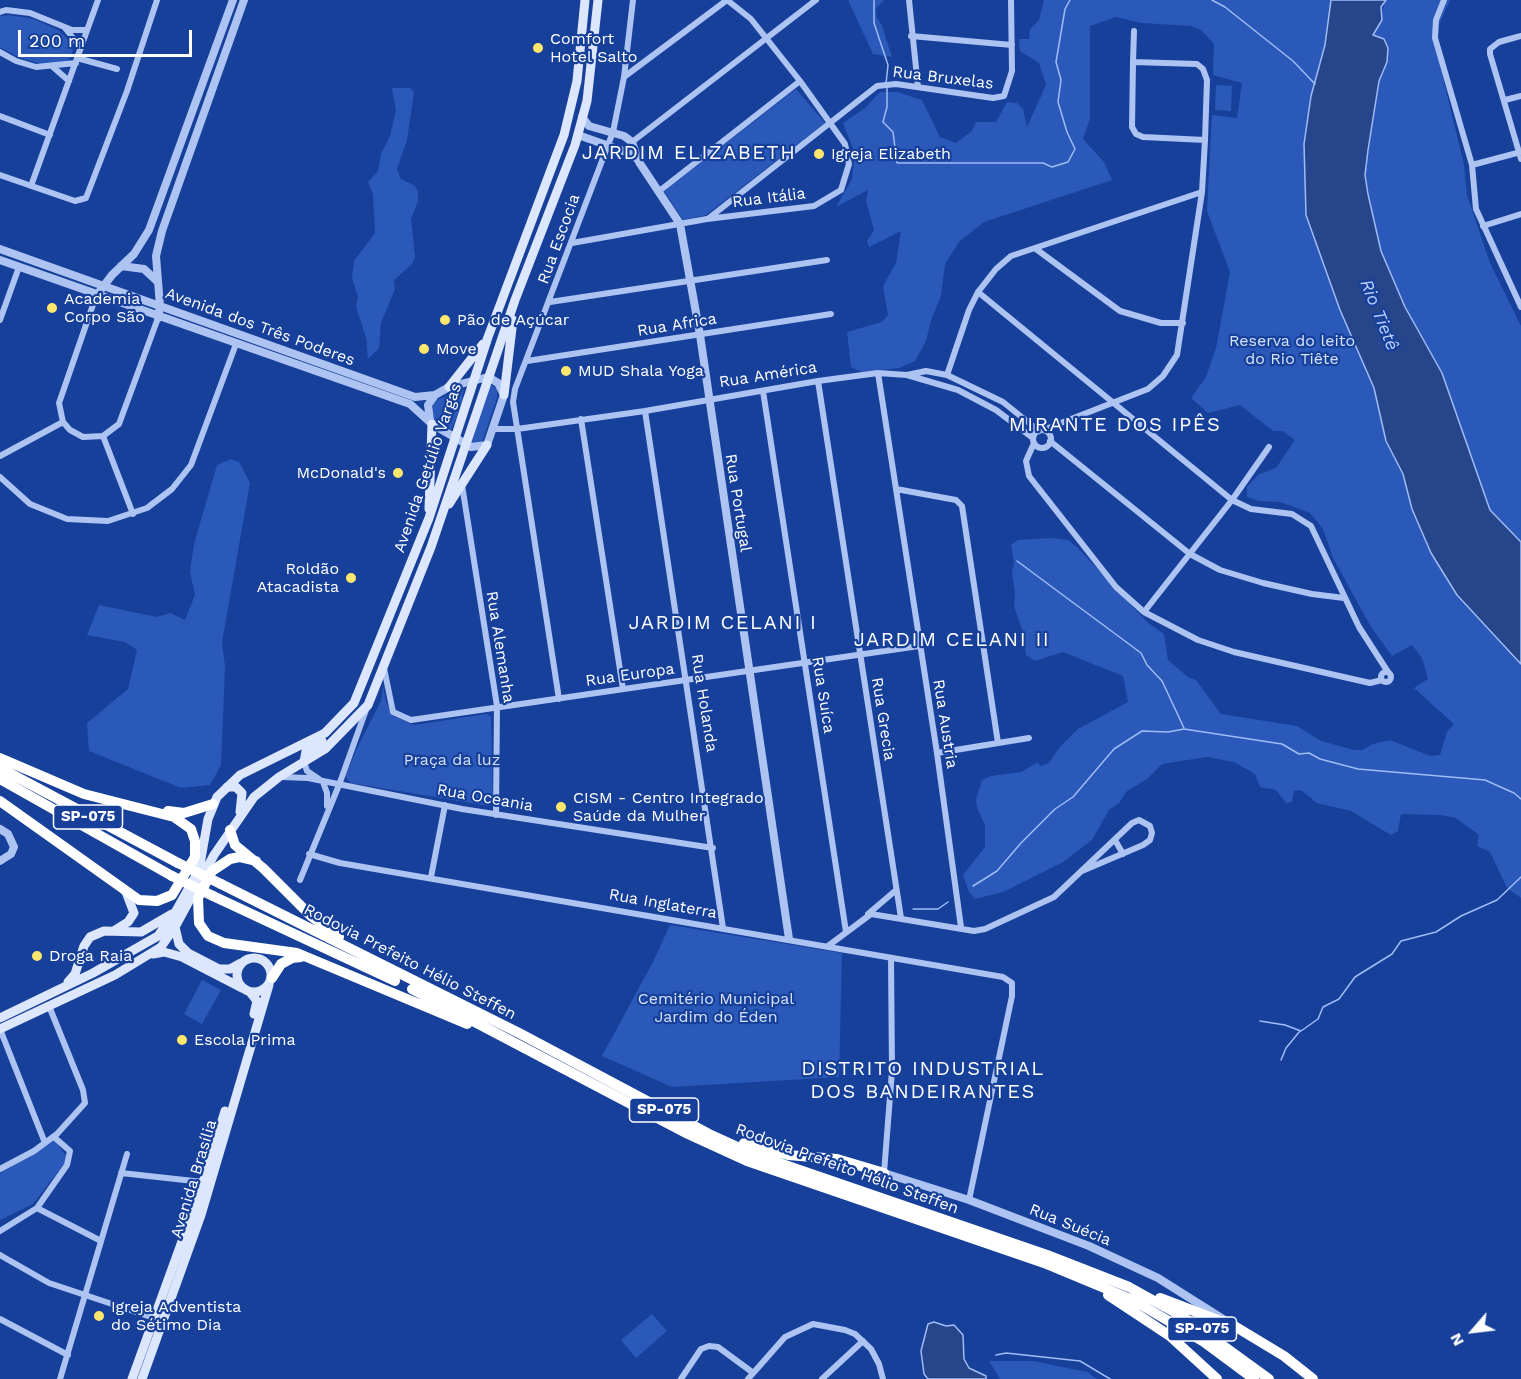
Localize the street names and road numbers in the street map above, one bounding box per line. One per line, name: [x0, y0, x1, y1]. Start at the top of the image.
street label: Rua Bruxelas: [891, 62, 995, 94]
street label: Rua Itália: [731, 184, 807, 212]
street label: Rua Escocia: [534, 191, 584, 287]
street label: Avenida dos Três Poderes: [163, 284, 357, 370]
street label: Rua Africa: [636, 309, 718, 341]
street label: Rua América: [718, 358, 818, 392]
street label: Avenida Getúlio Vargas: [390, 381, 466, 555]
street label: Rua Portugal: [721, 453, 755, 553]
street label: Rua Alemanha: [482, 590, 518, 704]
street label: Rua Holanda: [687, 653, 721, 753]
street label: Rua Suíca: [807, 655, 839, 735]
street label: Rua Europa: [584, 659, 676, 691]
street label: Rua Grecia: [867, 676, 899, 762]
street label: Rua Austria: [928, 678, 962, 770]
street label: Rua Oceania: [435, 780, 535, 816]
road number: SP-075: [54, 805, 122, 829]
street label: Rua Inglaterra: [607, 885, 719, 923]
street label: Rodovia Prefeito Hélio Steffen: [301, 900, 519, 1024]
road number: SP-075: [630, 1098, 698, 1122]
street label: Avenida Brasília: [167, 1117, 221, 1241]
street label: Rodovia Prefeito Hélio Steffen: [733, 1120, 961, 1218]
street label: Rua Suécia: [1026, 1200, 1114, 1250]
road number: SP-075: [1168, 1317, 1236, 1341]

